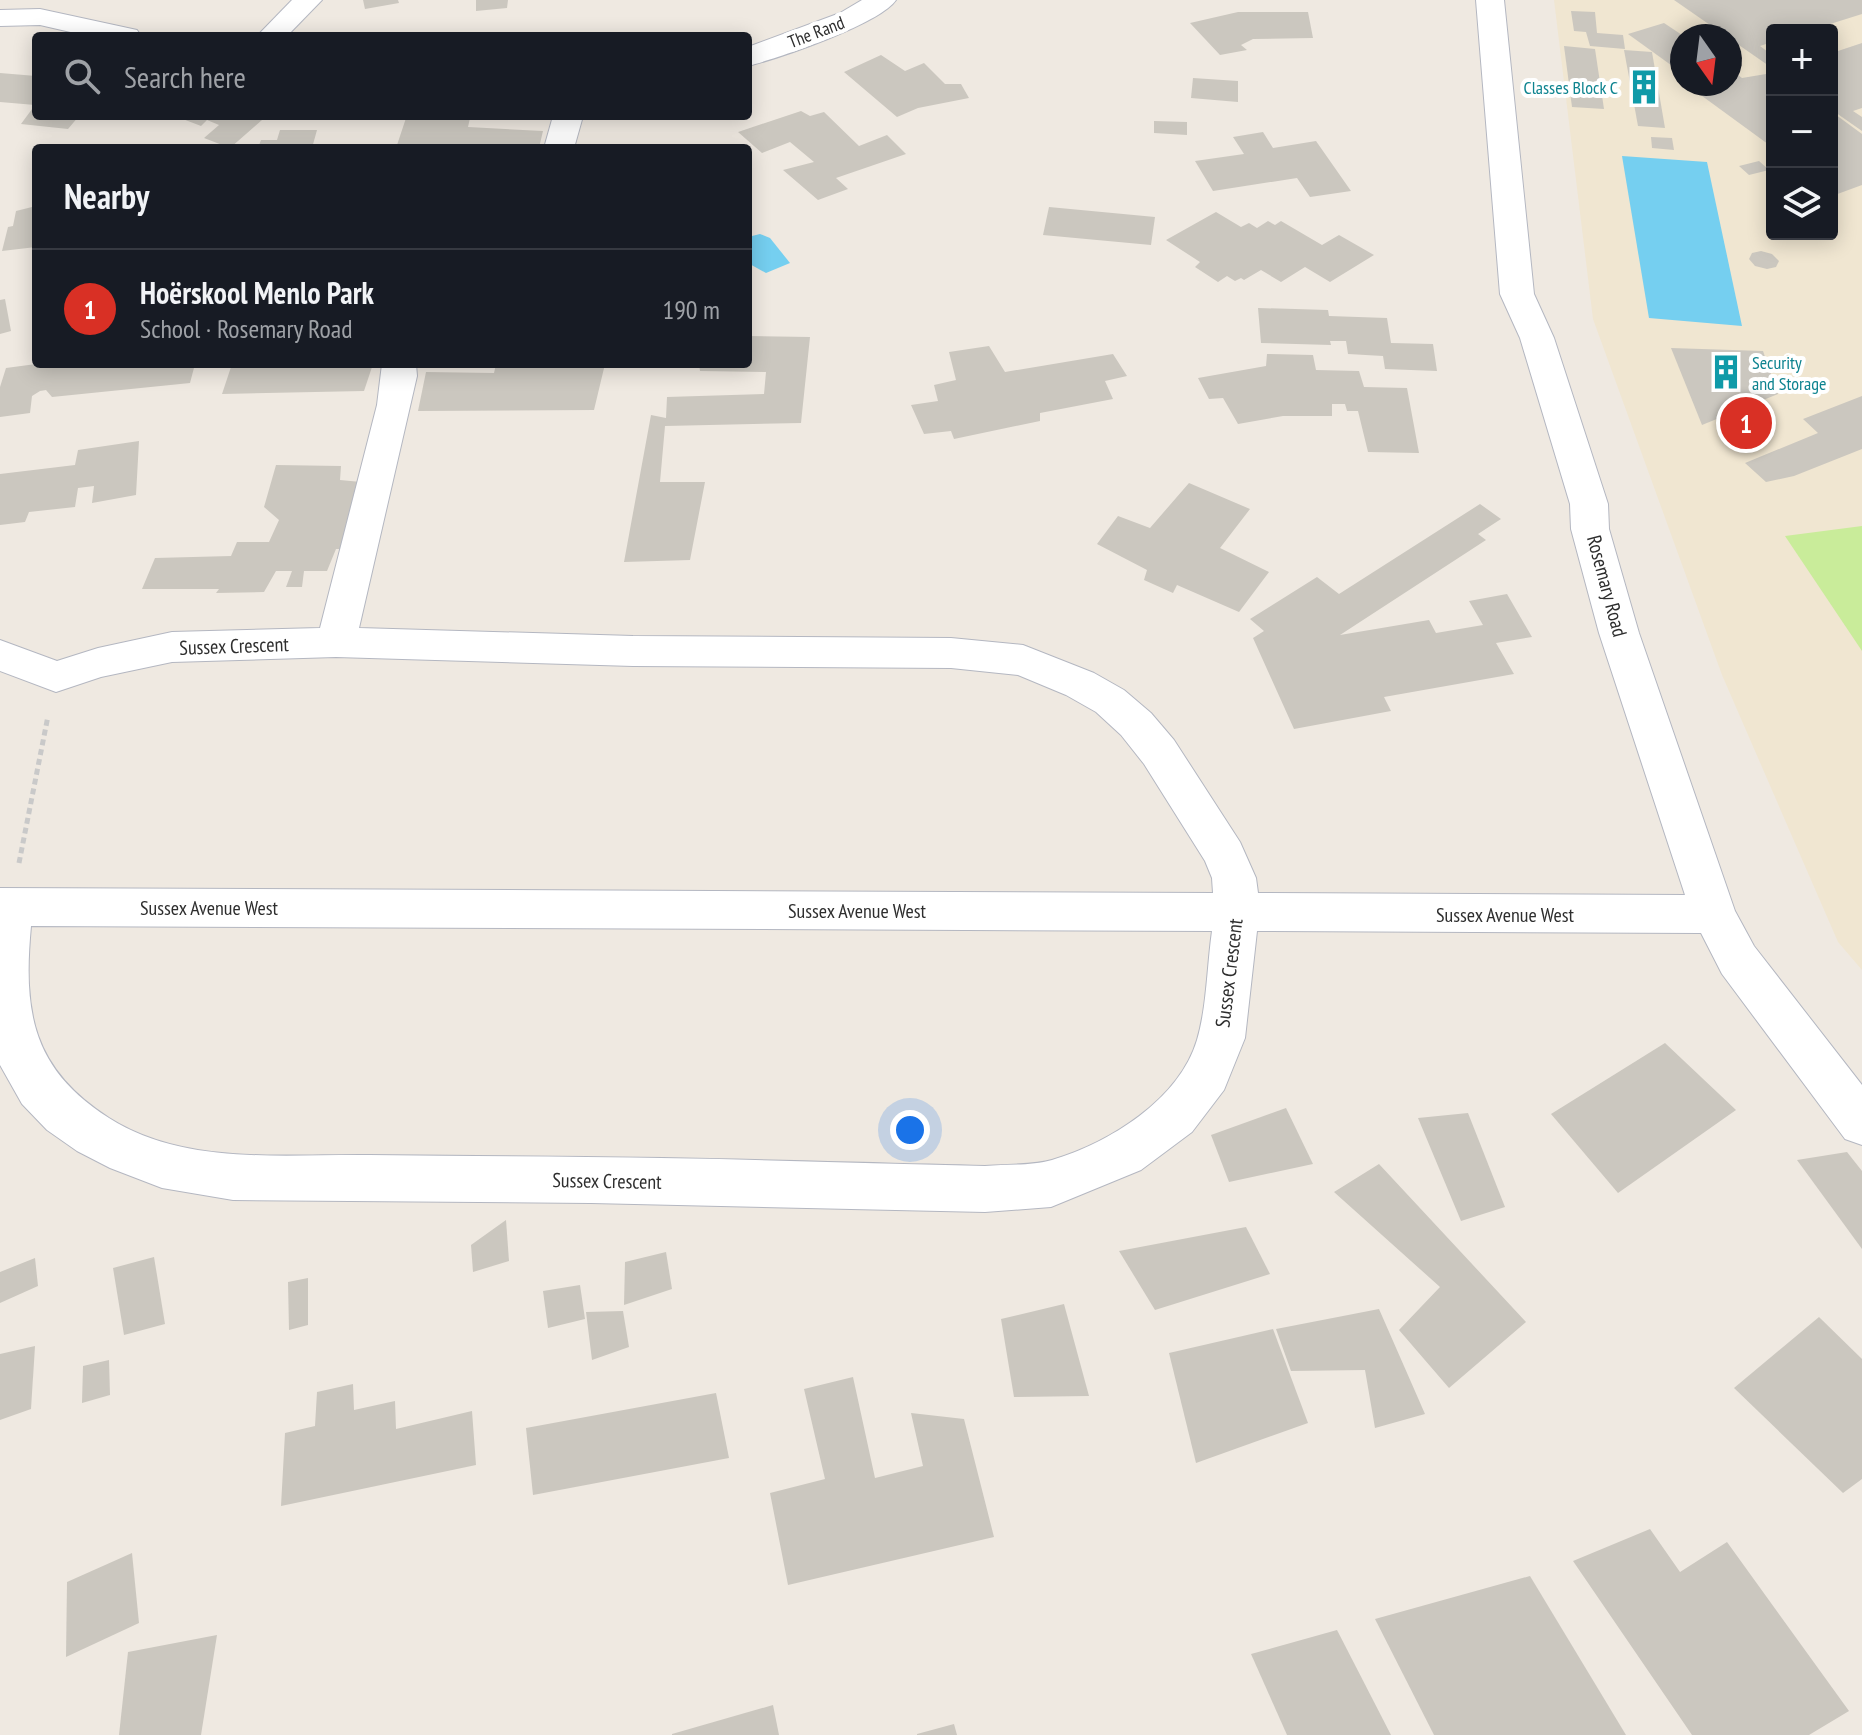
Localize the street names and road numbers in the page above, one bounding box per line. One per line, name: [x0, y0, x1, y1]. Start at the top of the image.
street label: The Rand: [784, 11, 848, 53]
street label: Rosemary Road: [1581, 532, 1633, 640]
street label: Sussex Crescent: [179, 631, 290, 661]
street label: Sussex Avenue West: [140, 895, 278, 921]
street label: Sussex Avenue West: [788, 898, 926, 924]
street label: Sussex Avenue West: [1436, 902, 1574, 928]
street label: Sussex Crescent: [1209, 917, 1249, 1029]
street label: Sussex Crescent: [552, 1167, 662, 1195]

